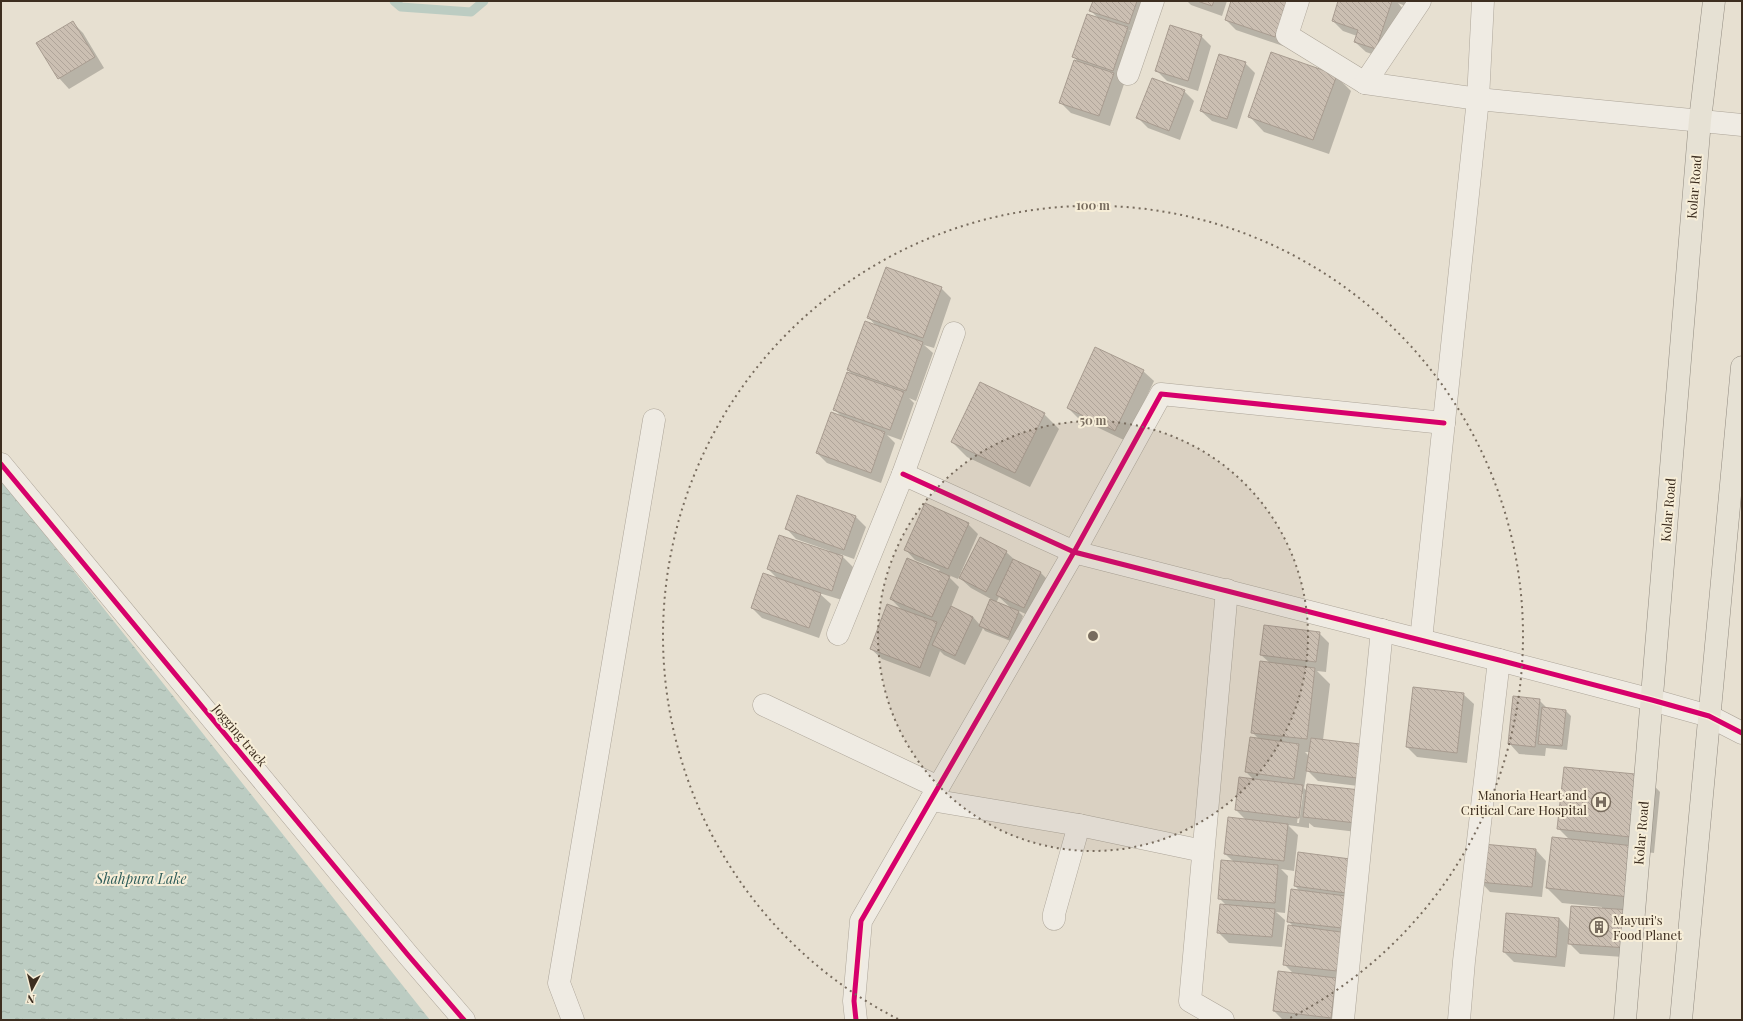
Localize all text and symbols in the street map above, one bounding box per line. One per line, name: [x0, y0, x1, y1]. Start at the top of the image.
street label: Kolar Road: [1682, 154, 1705, 220]
text: 100 m: [1076, 197, 1110, 213]
text: 50 m: [1080, 412, 1107, 428]
street label: Kolar Road: [1656, 477, 1679, 543]
centre of rings: [1086, 629, 1100, 643]
street label: Jogging track: [209, 699, 272, 770]
place label: Manoria Heart and Critical Care Hospital: [1461, 786, 1587, 818]
hospital icon: Manoria Heart and Critical Care Hospital: [1590, 791, 1612, 813]
street label: Kolar Road: [1629, 800, 1652, 866]
water label: Shahpura Lake: [94, 869, 187, 888]
place label: Mayuri's Food Planet: [1613, 911, 1682, 943]
building icon: Mayuri's Food Planet: [1588, 916, 1610, 938]
north arrow: [12, 969, 52, 1009]
text: N: [26, 991, 36, 1007]

